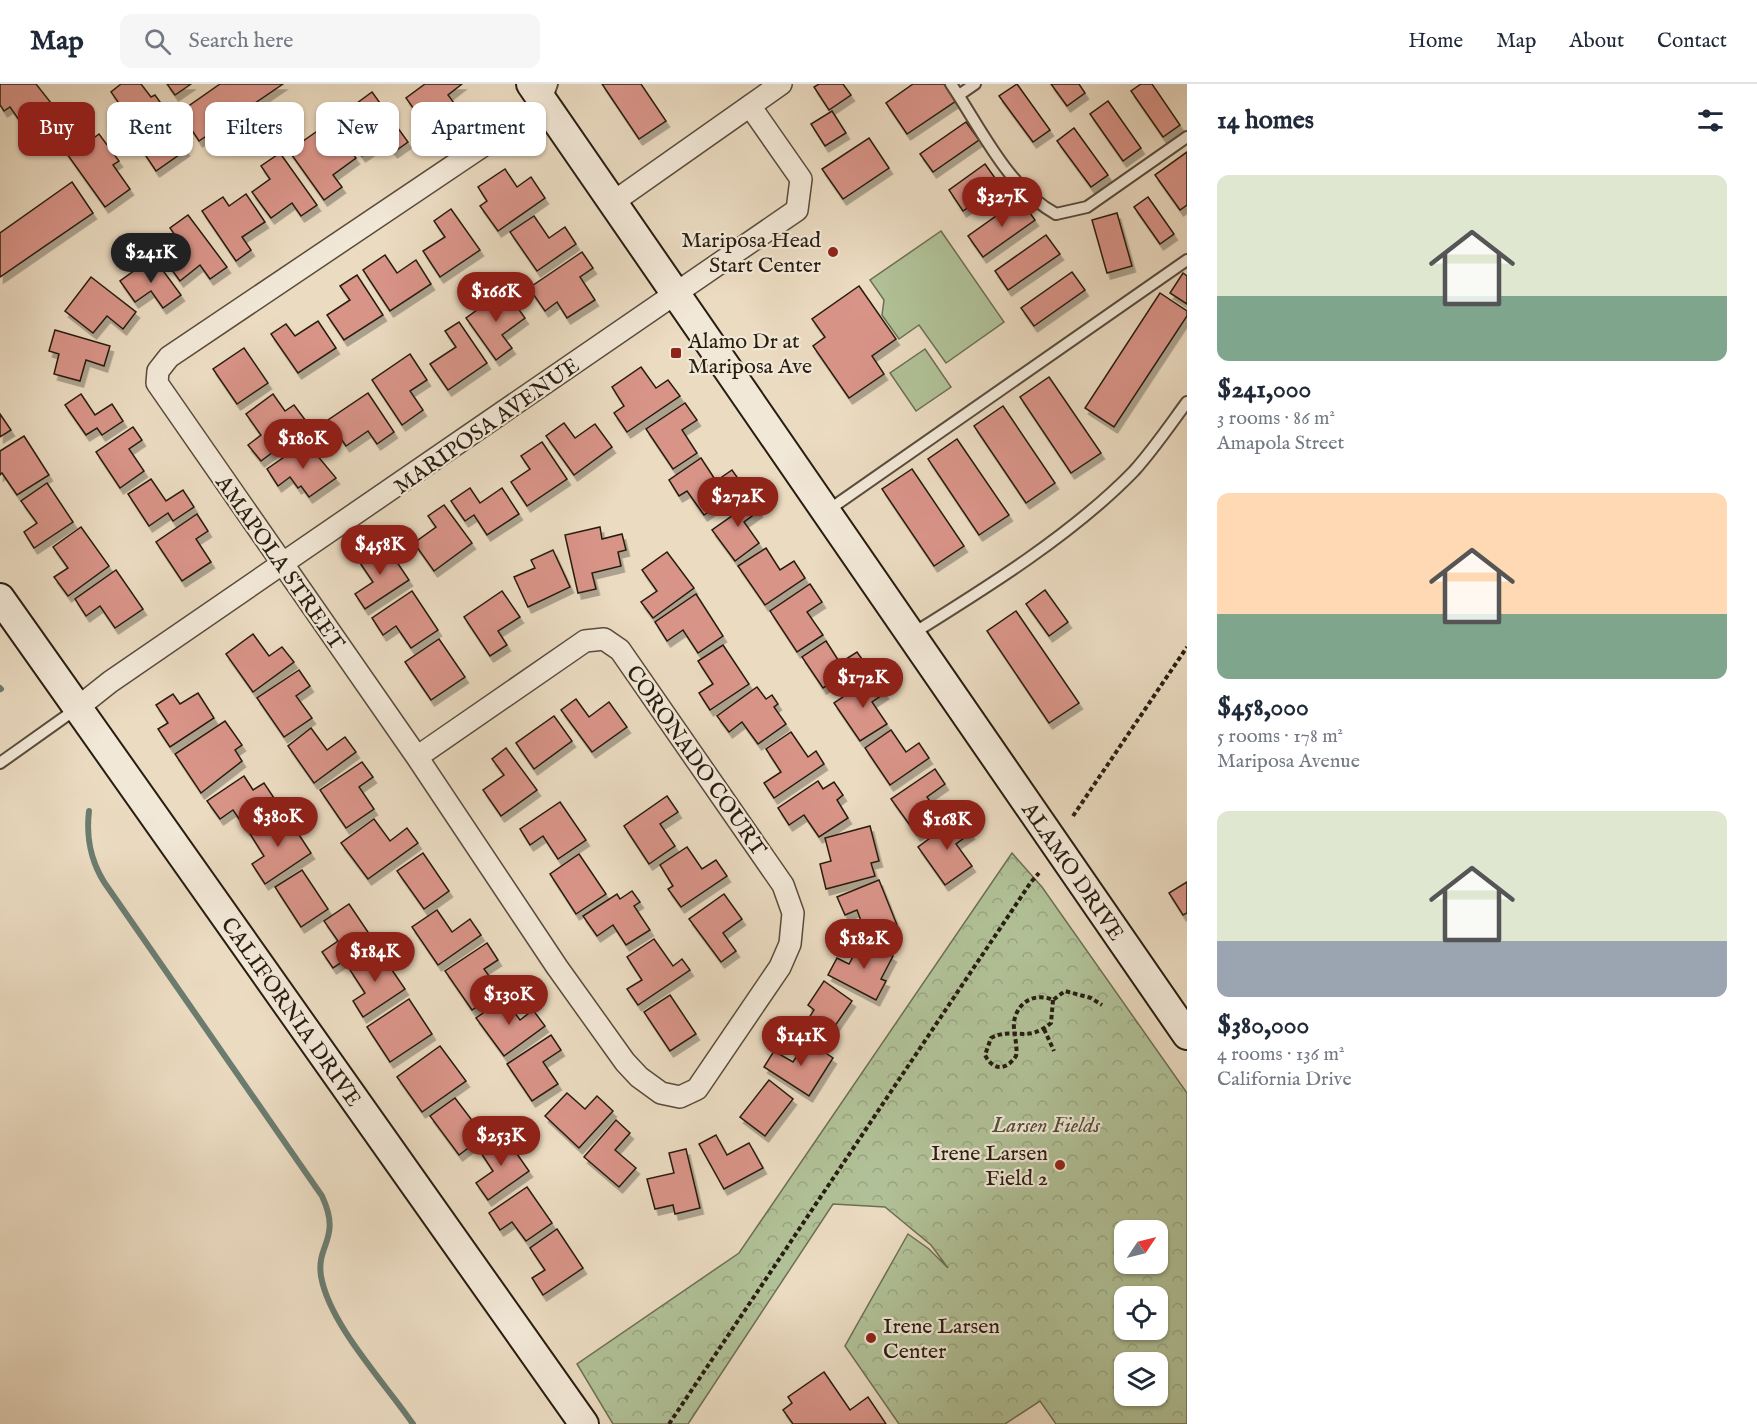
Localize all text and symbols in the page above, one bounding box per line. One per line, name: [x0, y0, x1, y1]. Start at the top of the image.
search box: [120, 14, 540, 68]
text: Map: [30, 24, 84, 59]
icon: search: [141, 25, 174, 58]
text: Search here: [189, 27, 293, 55]
text: Home: [1408, 28, 1463, 55]
text: Map: [1496, 28, 1536, 55]
text: About: [1569, 28, 1624, 55]
text: Contact: [1657, 28, 1727, 55]
chip: Buy: [18, 102, 95, 156]
chip: Rent: [107, 102, 193, 156]
chip: Filters: [205, 102, 304, 156]
chip: New: [316, 102, 399, 156]
chip: Apartment: [411, 102, 546, 156]
text: 14 homes: [1217, 104, 1314, 137]
icon: filters: [1694, 104, 1727, 137]
pin: $327K: [960, 177, 1044, 228]
text: $327K: [976, 184, 1028, 209]
icon: home: [1418, 214, 1526, 322]
place label: Mariposa Head Start Center: [681, 227, 821, 280]
pin: $241K: [109, 233, 193, 284]
text: $241K: [125, 240, 177, 265]
marker: Mariposa Head Start Center: [826, 245, 840, 259]
pin: $166K: [454, 272, 538, 323]
text: $166K: [471, 279, 521, 304]
place label: Alamo Dr at Mariposa Ave: [687, 328, 812, 381]
marker: Alamo Dr at Mariposa Ave: [669, 346, 683, 360]
street label: MARIPOSA AVENUE: [389, 352, 585, 501]
text: $241,000: [1217, 373, 1311, 406]
text: 3 rooms · 86 m²: [1217, 406, 1335, 431]
pin: $180K: [261, 419, 345, 470]
text: $180K: [278, 426, 328, 451]
text: Amapola Street: [1217, 431, 1344, 456]
street label: AMAPOLA STREET: [208, 470, 350, 656]
pin: $272K: [696, 477, 780, 528]
text: $272K: [711, 484, 765, 509]
pin: $458K: [338, 525, 422, 576]
text: $458K: [355, 532, 405, 557]
icon: home: [1418, 532, 1526, 640]
pin: $172K: [821, 658, 905, 709]
street label: CORONADO COURT: [619, 660, 772, 862]
text: $172K: [837, 665, 889, 690]
text: $458,000: [1217, 691, 1309, 724]
text: 5 rooms · 178 m²: [1217, 724, 1343, 749]
text: Mariposa Avenue: [1217, 749, 1360, 774]
pin: $380K: [236, 797, 320, 848]
street label: ALAMO DRIVE: [1014, 797, 1130, 947]
pin: $168K: [905, 800, 989, 851]
text: $380K: [253, 804, 303, 829]
text: $168K: [922, 807, 972, 832]
icon: home: [1418, 850, 1526, 958]
street label: CALIFORNIA DRIVE: [214, 912, 367, 1112]
pin: $182K: [822, 919, 906, 970]
text: $182K: [839, 926, 889, 951]
pin: $184K: [333, 932, 417, 983]
text: $184K: [350, 939, 400, 964]
pin: $130K: [467, 975, 551, 1026]
text: $130K: [484, 982, 534, 1007]
text: $380,000: [1217, 1009, 1309, 1042]
pin: $141K: [759, 1016, 843, 1067]
text: $141K: [776, 1023, 826, 1048]
text: 4 rooms · 136 m²: [1217, 1042, 1344, 1067]
text: California Drive: [1217, 1067, 1352, 1092]
park label: Larsen Fields: [991, 1112, 1101, 1140]
pin: $253K: [459, 1116, 543, 1167]
text: $253K: [476, 1123, 526, 1148]
place label: Irene Larsen Field 2: [931, 1140, 1048, 1193]
marker: Irene Larsen Field 2: [1053, 1158, 1067, 1172]
north arrow: [1114, 1220, 1168, 1274]
map controls: [1114, 1220, 1168, 1406]
button: locate: [1114, 1286, 1168, 1340]
place label: Irene Larsen Center: [883, 1313, 1000, 1366]
marker: Irene Larsen Center: [864, 1331, 878, 1345]
button: layers: [1114, 1352, 1168, 1406]

